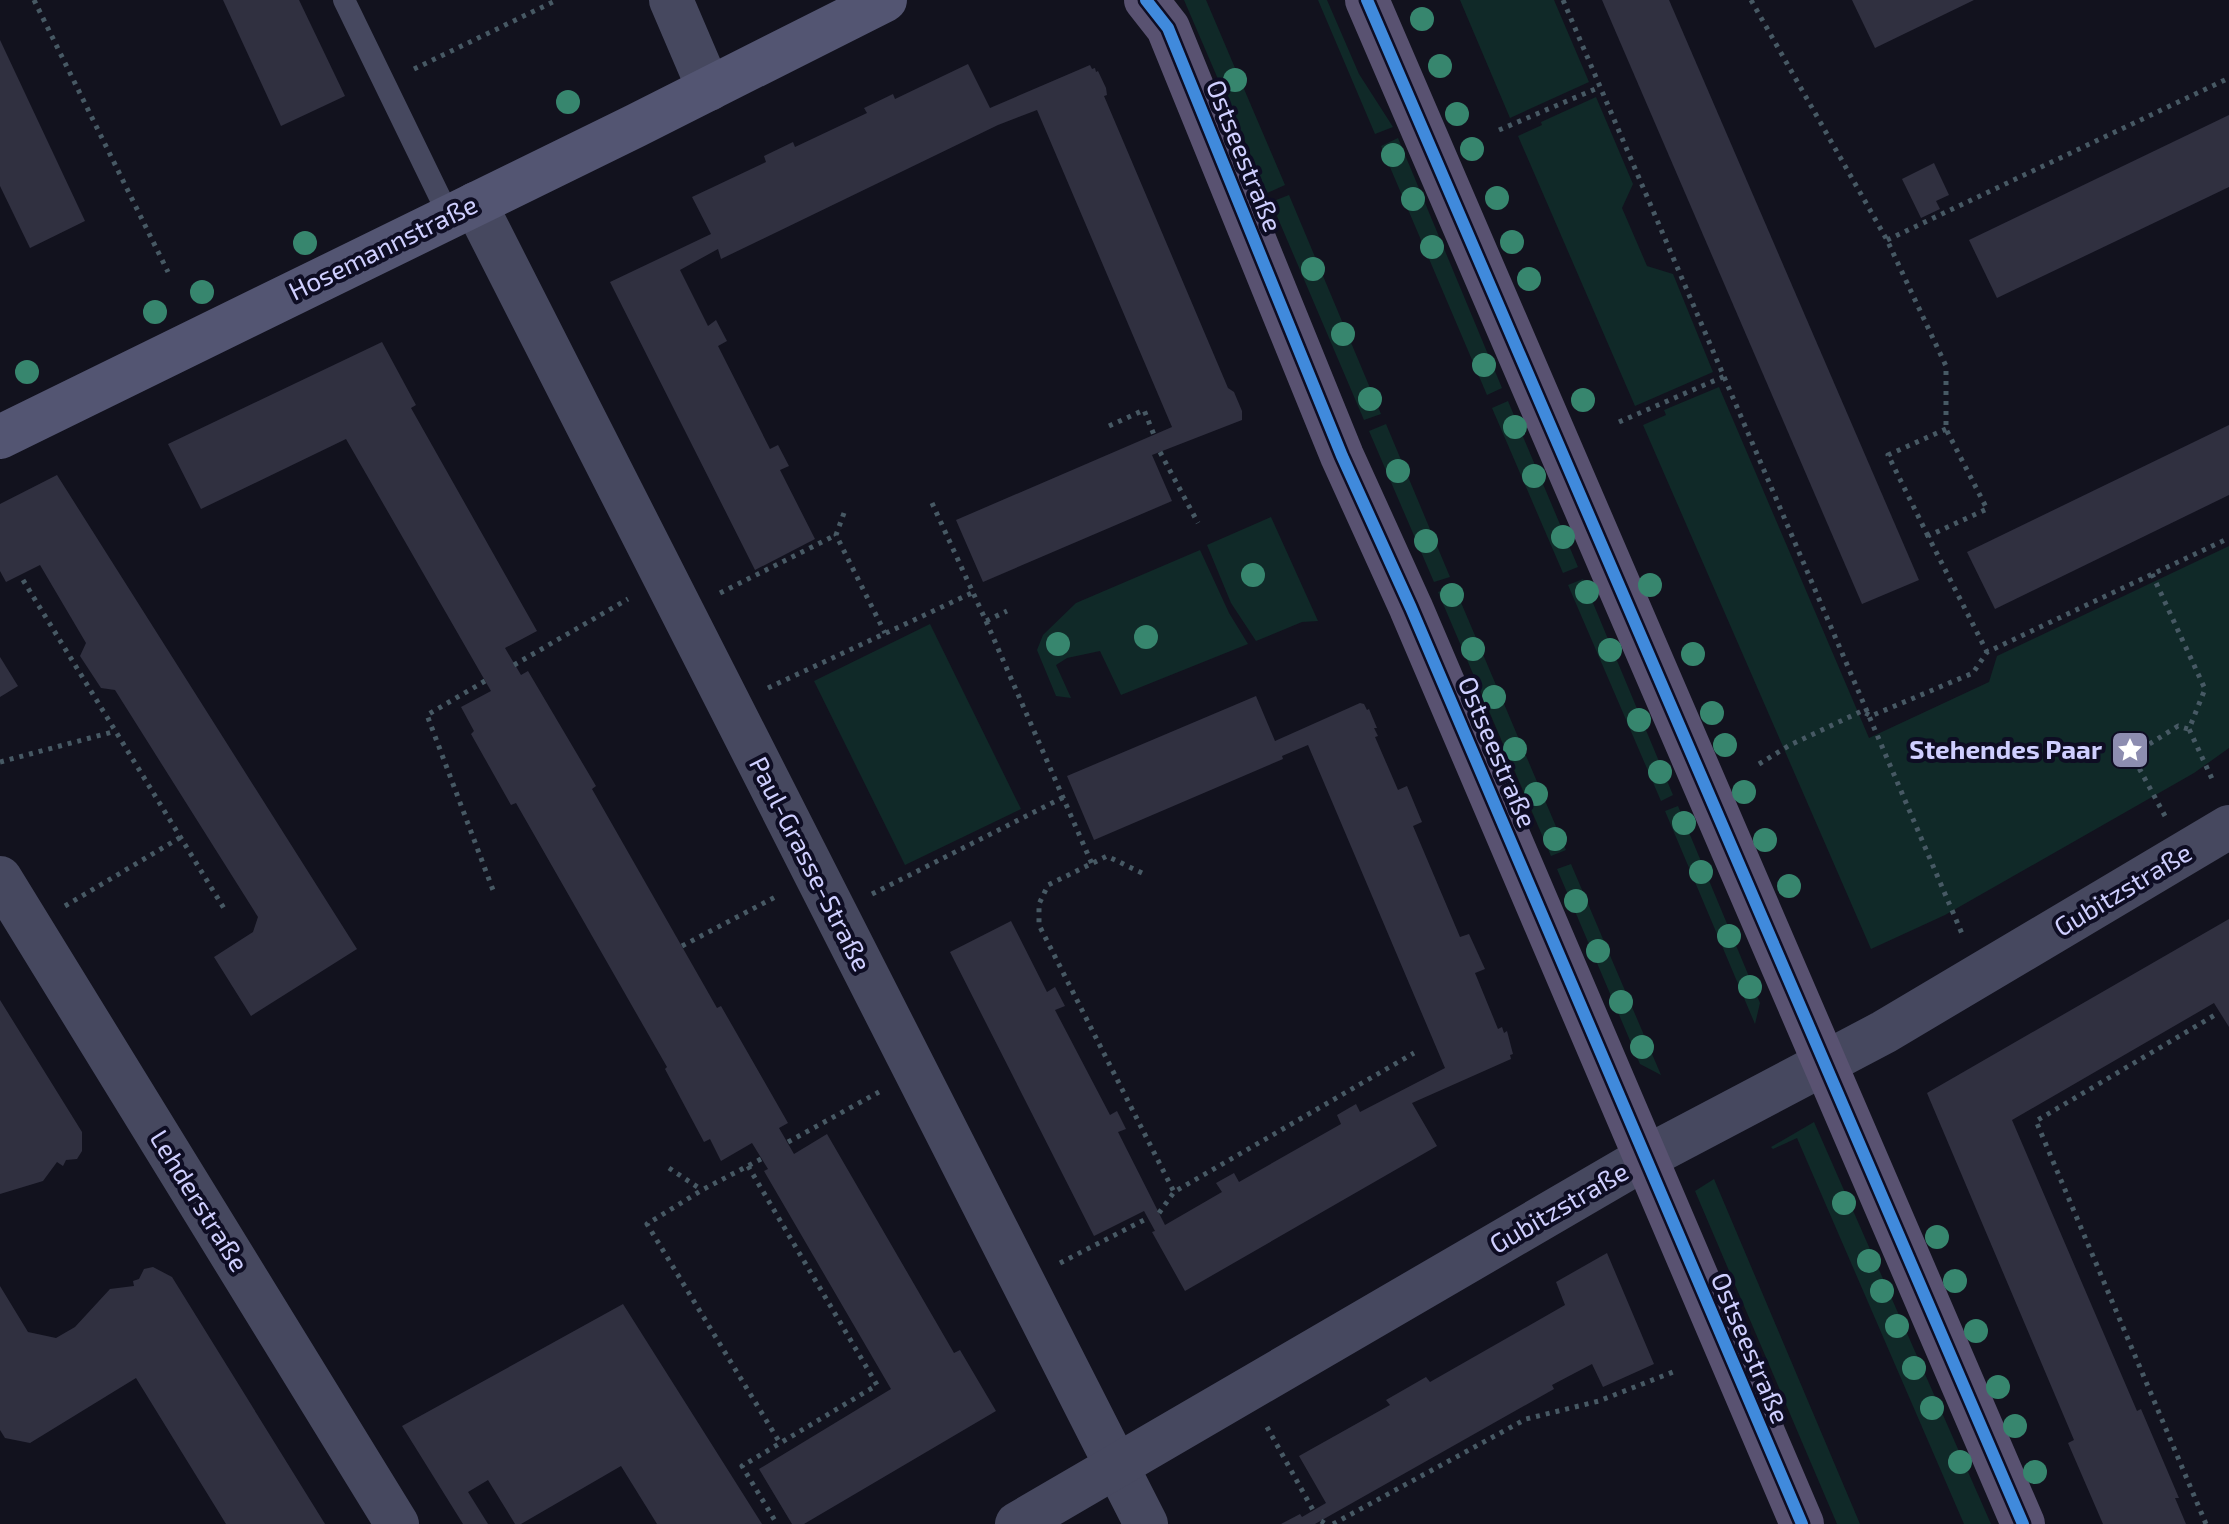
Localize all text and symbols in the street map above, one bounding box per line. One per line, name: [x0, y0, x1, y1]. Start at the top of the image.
street label: Ostseestraße: [1201, 75, 1290, 236]
street label: Hosemannstraße: [283, 188, 482, 306]
street label: Ostseestraße: [1453, 671, 1544, 832]
place icon: Stehendes Paar: [2109, 729, 2151, 771]
place label: Stehendes Paar: [1909, 733, 2102, 764]
street label: Paul-Grasse-Straße: [744, 751, 879, 976]
street label: Gubitzstraße: [2048, 836, 2197, 942]
street label: Lehderstraße: [144, 1124, 256, 1277]
street label: Gubitzstraße: [1483, 1155, 1633, 1259]
street label: Ostseestraße: [1706, 1267, 1797, 1428]

